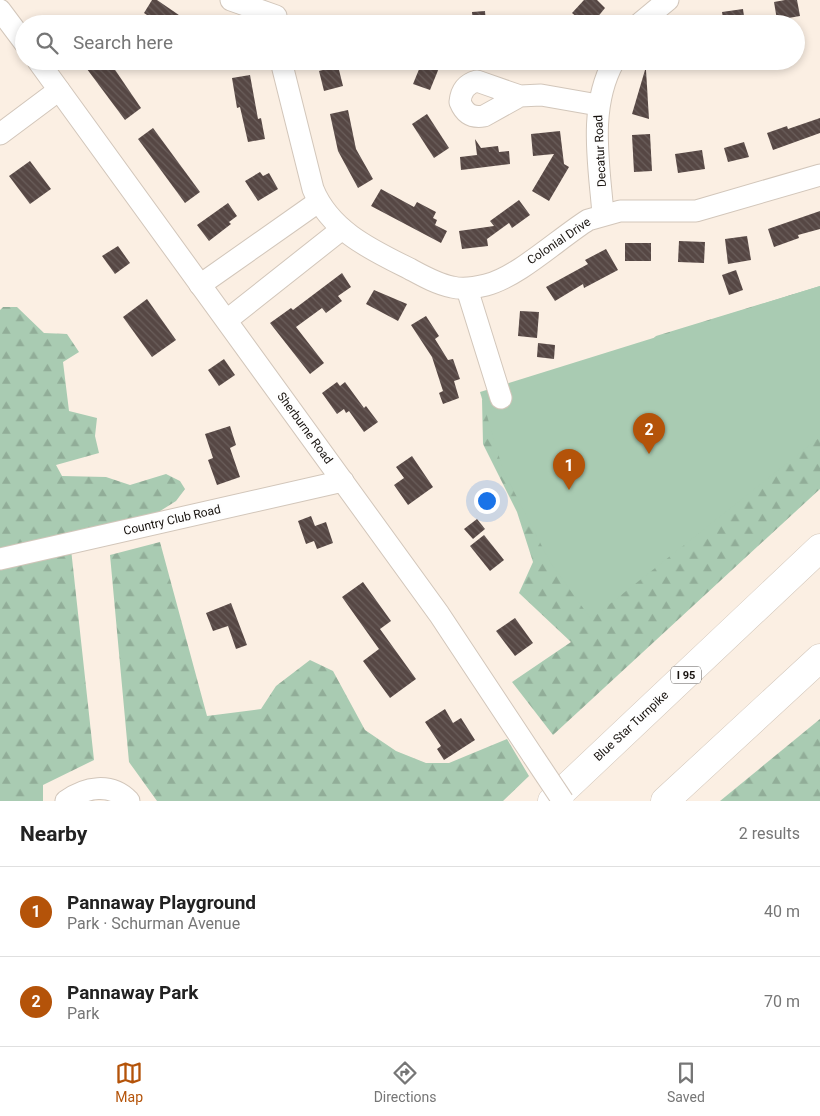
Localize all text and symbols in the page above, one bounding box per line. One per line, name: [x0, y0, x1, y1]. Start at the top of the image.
search box: [15, 15, 805, 70]
icon: search: [33, 29, 61, 57]
text: Search here: [73, 31, 173, 54]
street label: Decatur Road: [591, 115, 609, 187]
street label: Colonial Drive: [525, 215, 593, 267]
street label: Sherburne Road: [274, 389, 336, 467]
pin: 2: [633, 413, 665, 454]
pin: 1: [553, 449, 585, 490]
your location: [474, 488, 500, 514]
street label: Country Club Road: [122, 502, 222, 538]
road number: I 95: [671, 666, 701, 684]
street label: Blue Star Turnpike: [591, 688, 671, 764]
text: Nearby: [20, 822, 87, 846]
text: 2 results: [739, 824, 800, 843]
text: Pannaway Playground: [67, 891, 256, 914]
text: 1: [31, 902, 41, 921]
text: 40 m: [764, 902, 800, 921]
text: Park · Schurman Avenue: [67, 914, 240, 933]
text: Pannaway Park: [67, 981, 198, 1004]
text: 2: [31, 992, 41, 1011]
text: 70 m: [764, 992, 800, 1011]
text: Park: [67, 1004, 99, 1023]
tab: Map: [115, 1059, 143, 1105]
tab: Directions: [374, 1059, 437, 1105]
tab: Saved: [667, 1059, 705, 1105]

